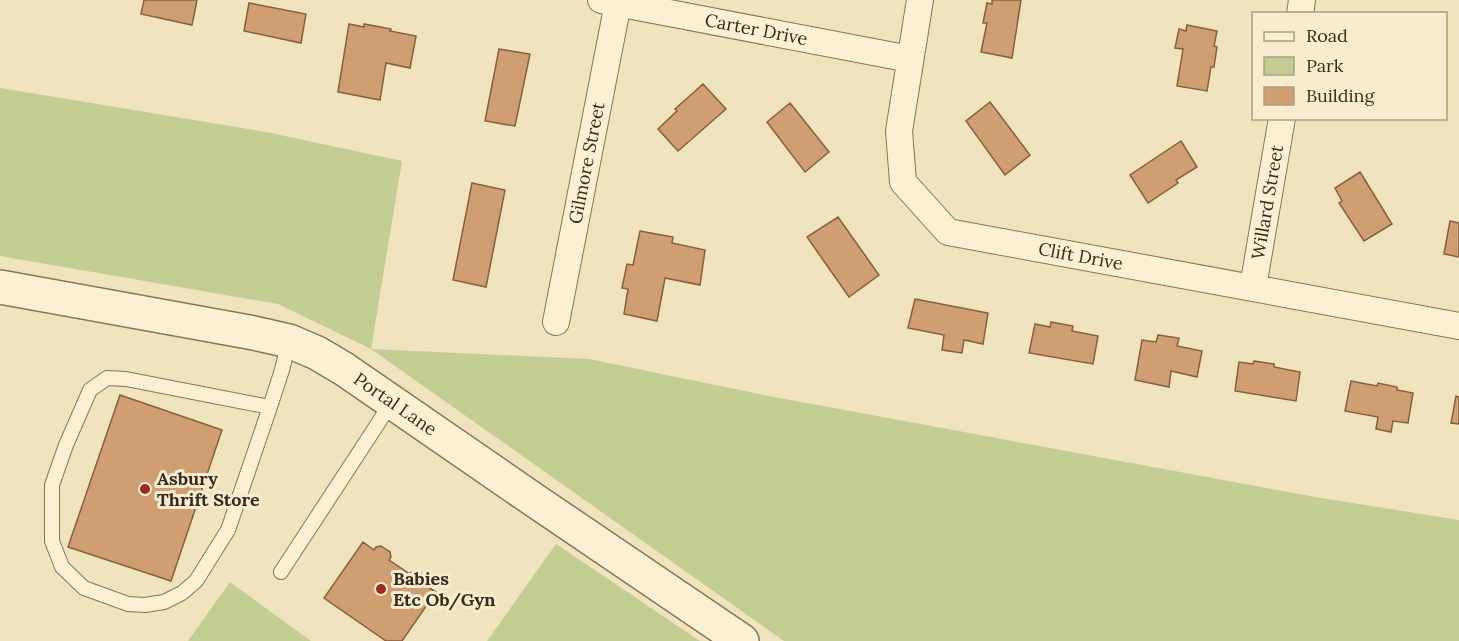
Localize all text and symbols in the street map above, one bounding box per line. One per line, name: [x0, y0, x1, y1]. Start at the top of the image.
street label: Carter Drive: [703, 8, 810, 50]
legend: [1252, 12, 1447, 120]
text: Road: [1306, 24, 1348, 47]
text: Park: [1306, 54, 1344, 77]
text: Building: [1306, 84, 1376, 107]
street label: Gilmore Street: [563, 100, 609, 226]
street label: Willard Street: [1246, 143, 1288, 261]
street label: Clift Drive: [1037, 237, 1125, 275]
street label: Portal Lane: [349, 367, 442, 441]
place label: Asbury Thrift Store: [157, 467, 260, 511]
marker: Asbury Thrift Store: [138, 482, 152, 496]
place label: Babies Etc Ob/Gyn: [393, 567, 496, 611]
marker: Babies Etc Ob/Gyn: [374, 582, 388, 596]

